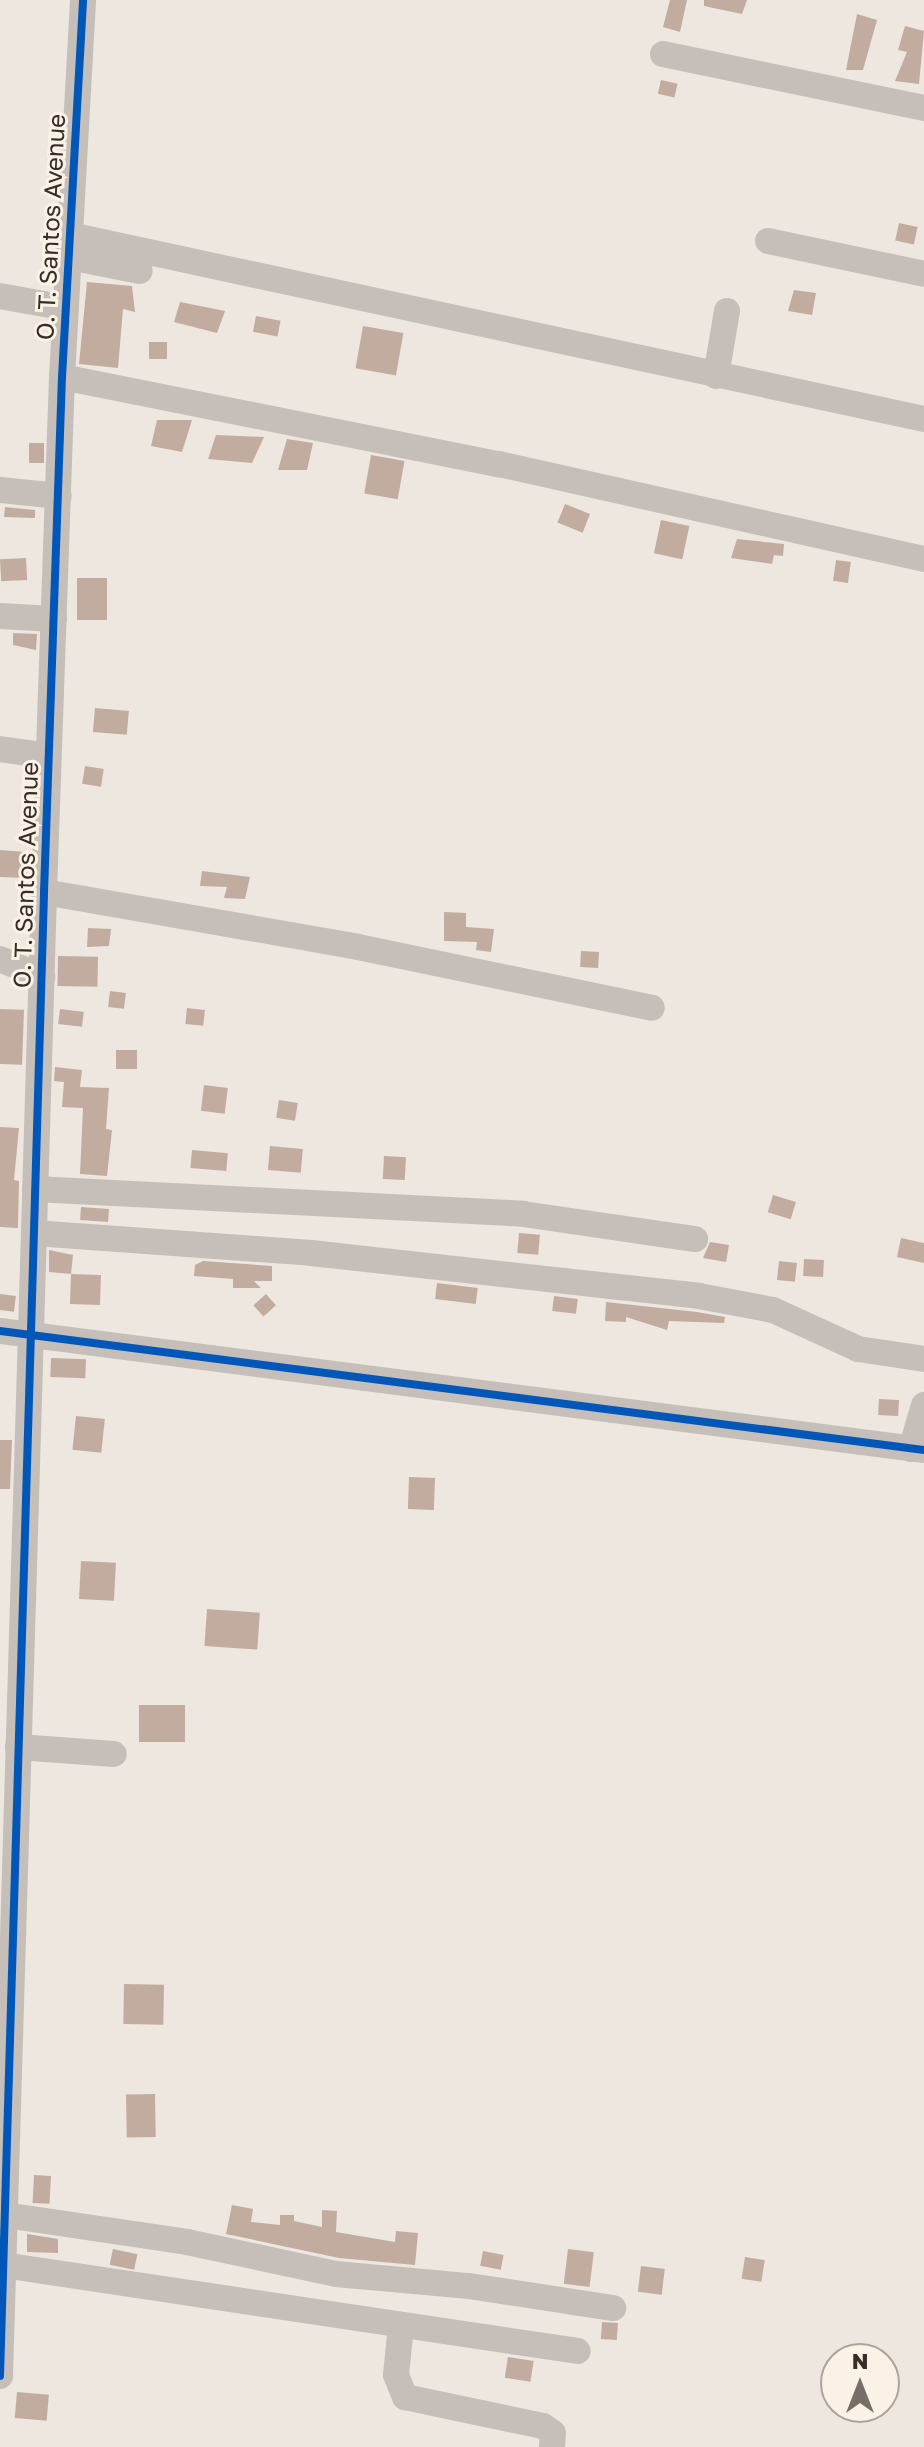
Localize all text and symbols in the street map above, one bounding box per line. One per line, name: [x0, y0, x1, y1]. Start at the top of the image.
street label: O. T. Santos Avenue: [30, 113, 70, 341]
street label: O. T. Santos Avenue: [7, 761, 43, 989]
north arrow: [820, 2343, 900, 2423]
text: N: [852, 2347, 868, 2374]

